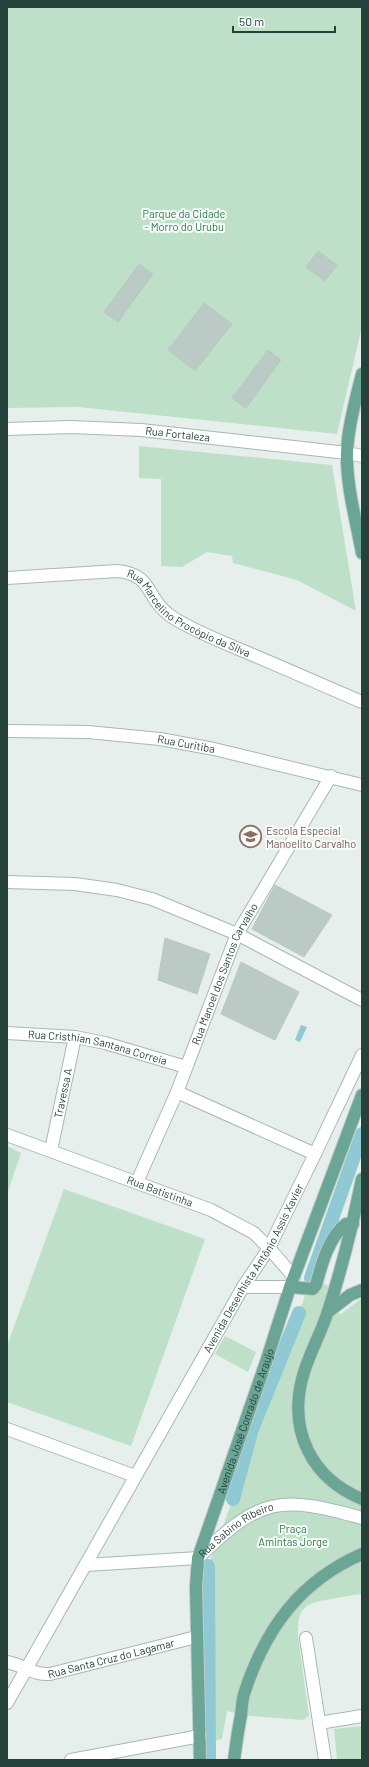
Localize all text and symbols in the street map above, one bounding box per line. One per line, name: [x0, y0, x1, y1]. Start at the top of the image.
scale bar: [233, 8, 335, 34]
text: 50 m: [239, 14, 264, 28]
park label: Parque da Cidade - Morro do Urubu: [143, 207, 226, 233]
street label: Rua Fortaleza: [145, 424, 211, 444]
street label: Rua Marcelino Procópio da Silva: [126, 566, 253, 659]
street label: Rua Curitiba: [156, 732, 216, 755]
school or university icon: Escola Especial Manoelito Carvalho: [237, 824, 263, 850]
place label: Escola Especial Manoelito Carvalho: [266, 824, 356, 850]
street label: Rua Manoel dos Santos Carvalho: [189, 900, 260, 1046]
street label: Rua Cristhian Santana Correia: [28, 1027, 169, 1067]
street label: Travessa A: [51, 1067, 74, 1119]
street label: Rua Batistinha: [125, 1173, 195, 1209]
street label: Avenida Desenhista Antônio Assis Xavier: [200, 1181, 306, 1355]
street label: Avenida José Conrado de Araujo: [214, 1347, 276, 1495]
street label: Rua Sabino Ribeiro: [195, 1499, 275, 1560]
park label: Praça Amintas Jorge: [258, 1522, 328, 1548]
street label: Rua Santa Cruz do Lagamar: [46, 1636, 176, 1680]

